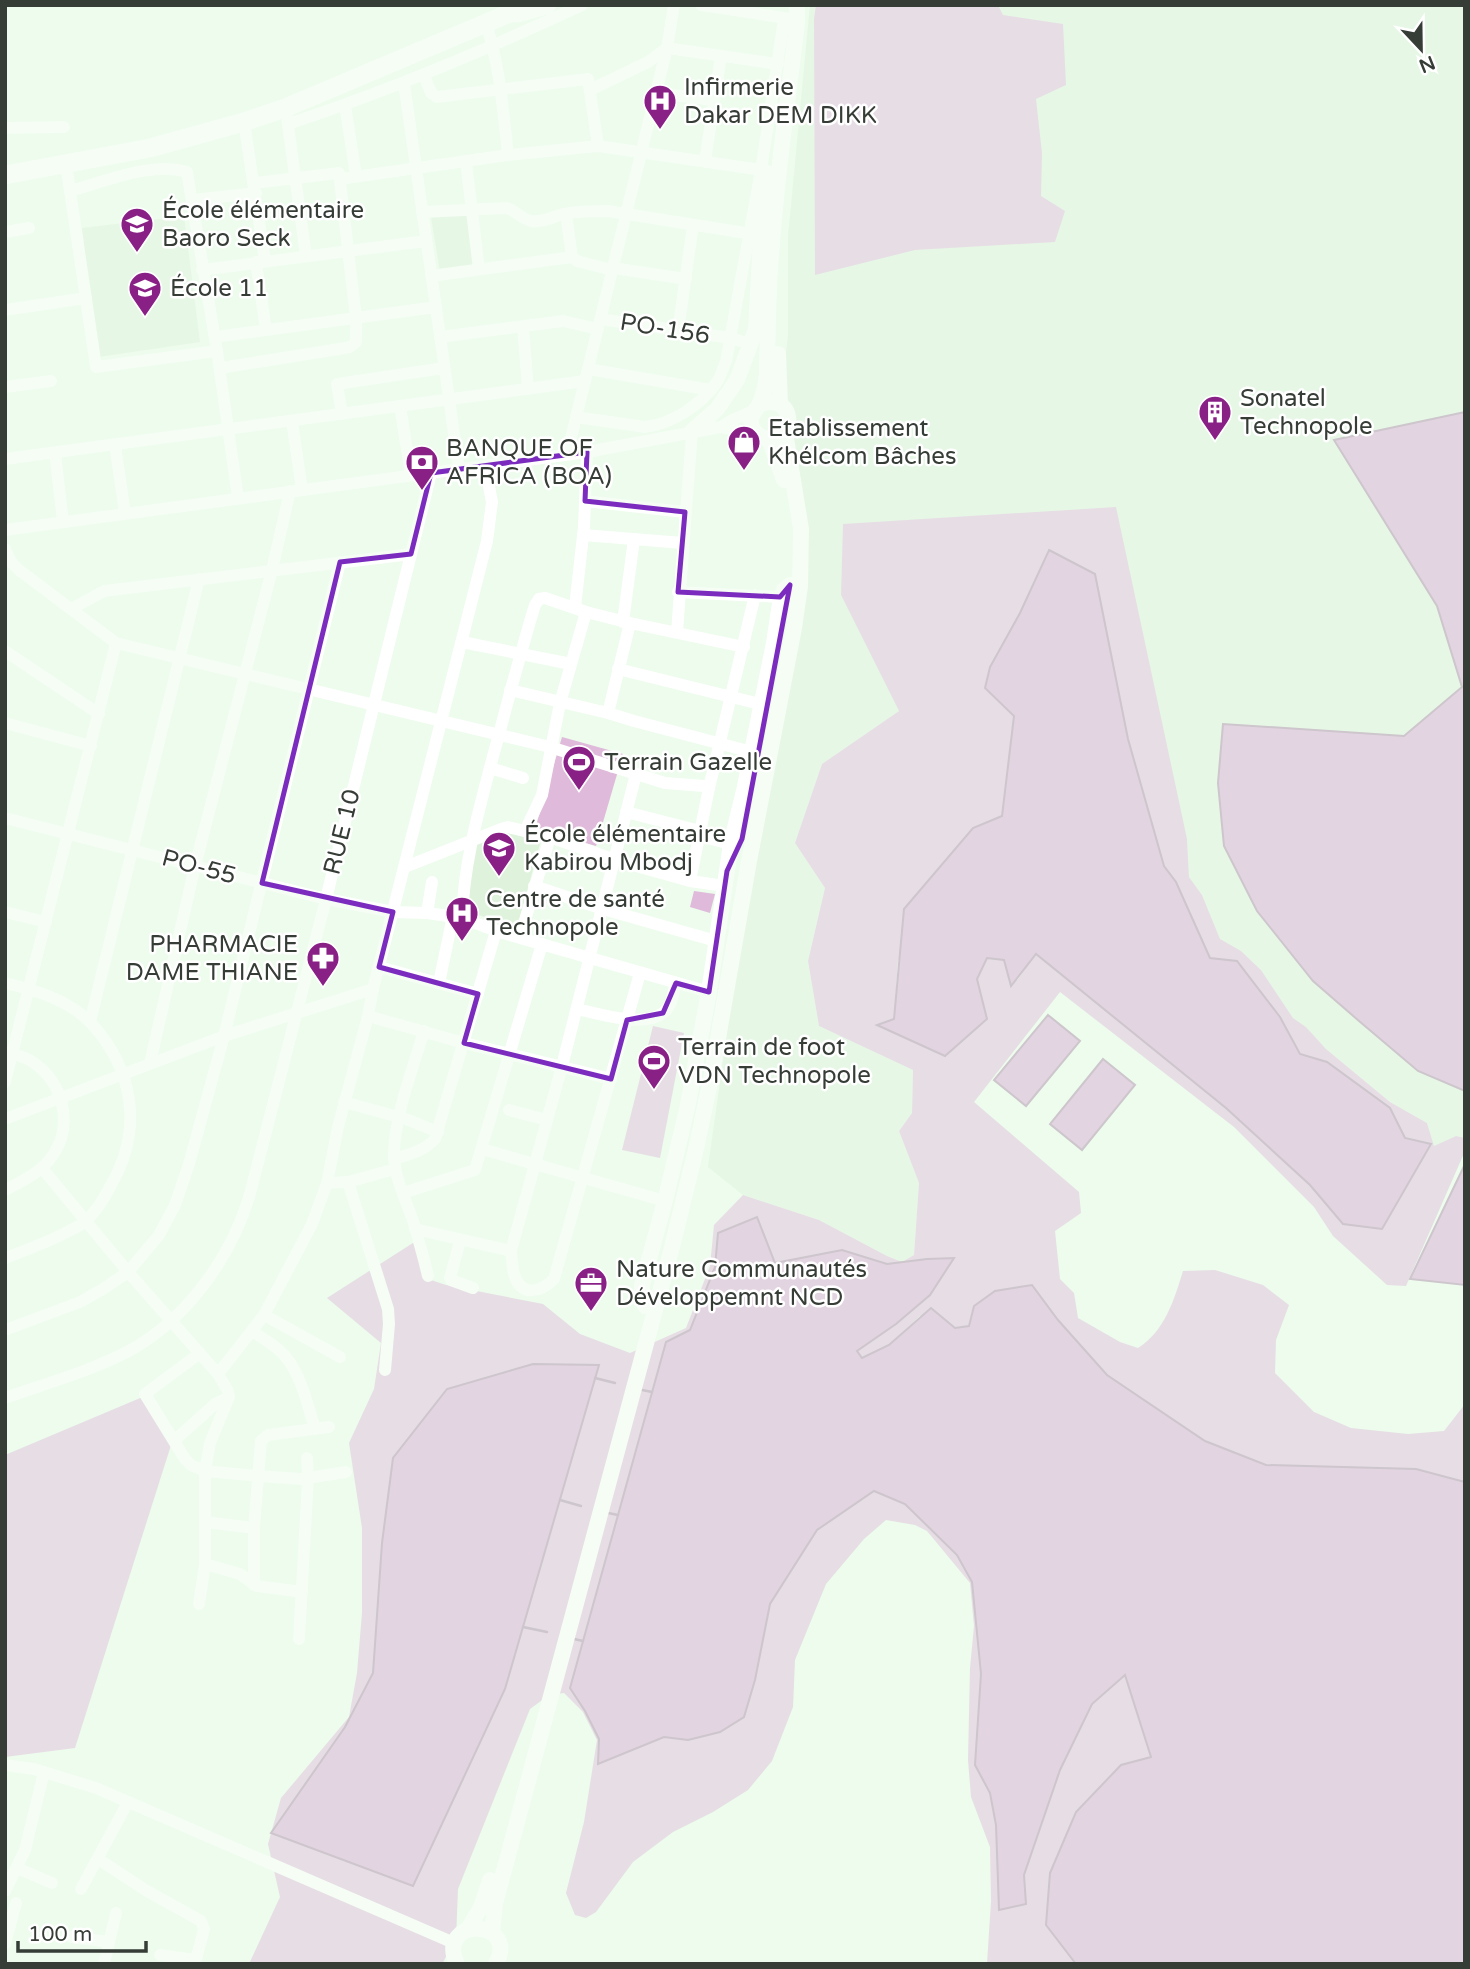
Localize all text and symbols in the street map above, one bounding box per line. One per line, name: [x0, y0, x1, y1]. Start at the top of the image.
north arrow: [1386, 14, 1456, 84]
text: N: [1416, 51, 1438, 77]
place label: Infirmerie Dakar DEM DIKK: [684, 73, 877, 130]
hospital icon: Infirmerie Dakar DEM DIKK: [641, 82, 679, 131]
place label: École élémentaire Baoro Seck: [162, 195, 364, 253]
school or university icon: École élémentaire Baoro Seck: [118, 205, 156, 254]
school or university icon: École 11: [126, 269, 164, 318]
place label: École 11: [170, 273, 268, 303]
street label: PO-156: [618, 308, 712, 350]
place label: Sonatel Technopole: [1240, 384, 1373, 441]
building icon: Sonatel Technopole: [1196, 393, 1234, 442]
place label: Etablissement Khélcom Bâches: [768, 414, 956, 471]
shop icon: Etablissement Khélcom Bâches: [725, 423, 763, 472]
place label: BANQUE OF AFRICA (BOA): [446, 434, 612, 491]
bank icon: BANQUE OF AFRICA (BOA): [403, 443, 441, 492]
sports icon: Terrain Gazelle: [560, 743, 598, 792]
place label: Terrain Gazelle: [604, 748, 772, 777]
street label: RUE 10: [317, 786, 367, 878]
place label: École élémentaire Kabirou Mbodj: [524, 819, 726, 877]
school or university icon: École élémentaire Kabirou Mbodj: [480, 829, 518, 878]
street label: PO-55: [159, 843, 239, 891]
place label: Centre de santé Technopole: [486, 885, 665, 942]
hospital icon: Centre de santé Technopole: [443, 894, 481, 943]
place label: PHARMACIE DAME THIANE: [126, 930, 298, 987]
pharmacy icon: PHARMACIE DAME THIANE: [304, 939, 342, 988]
place label: Terrain de foot VDN Technopole: [678, 1033, 871, 1090]
sports icon: Terrain de foot VDN Technopole: [635, 1042, 673, 1091]
place label: Nature Communautés Développemnt NCD: [616, 1255, 867, 1312]
office icon: Nature Communautés Développemnt NCD: [572, 1264, 610, 1313]
scale bar: [18, 1910, 145, 1954]
text: 100 m: [28, 1922, 92, 1947]

